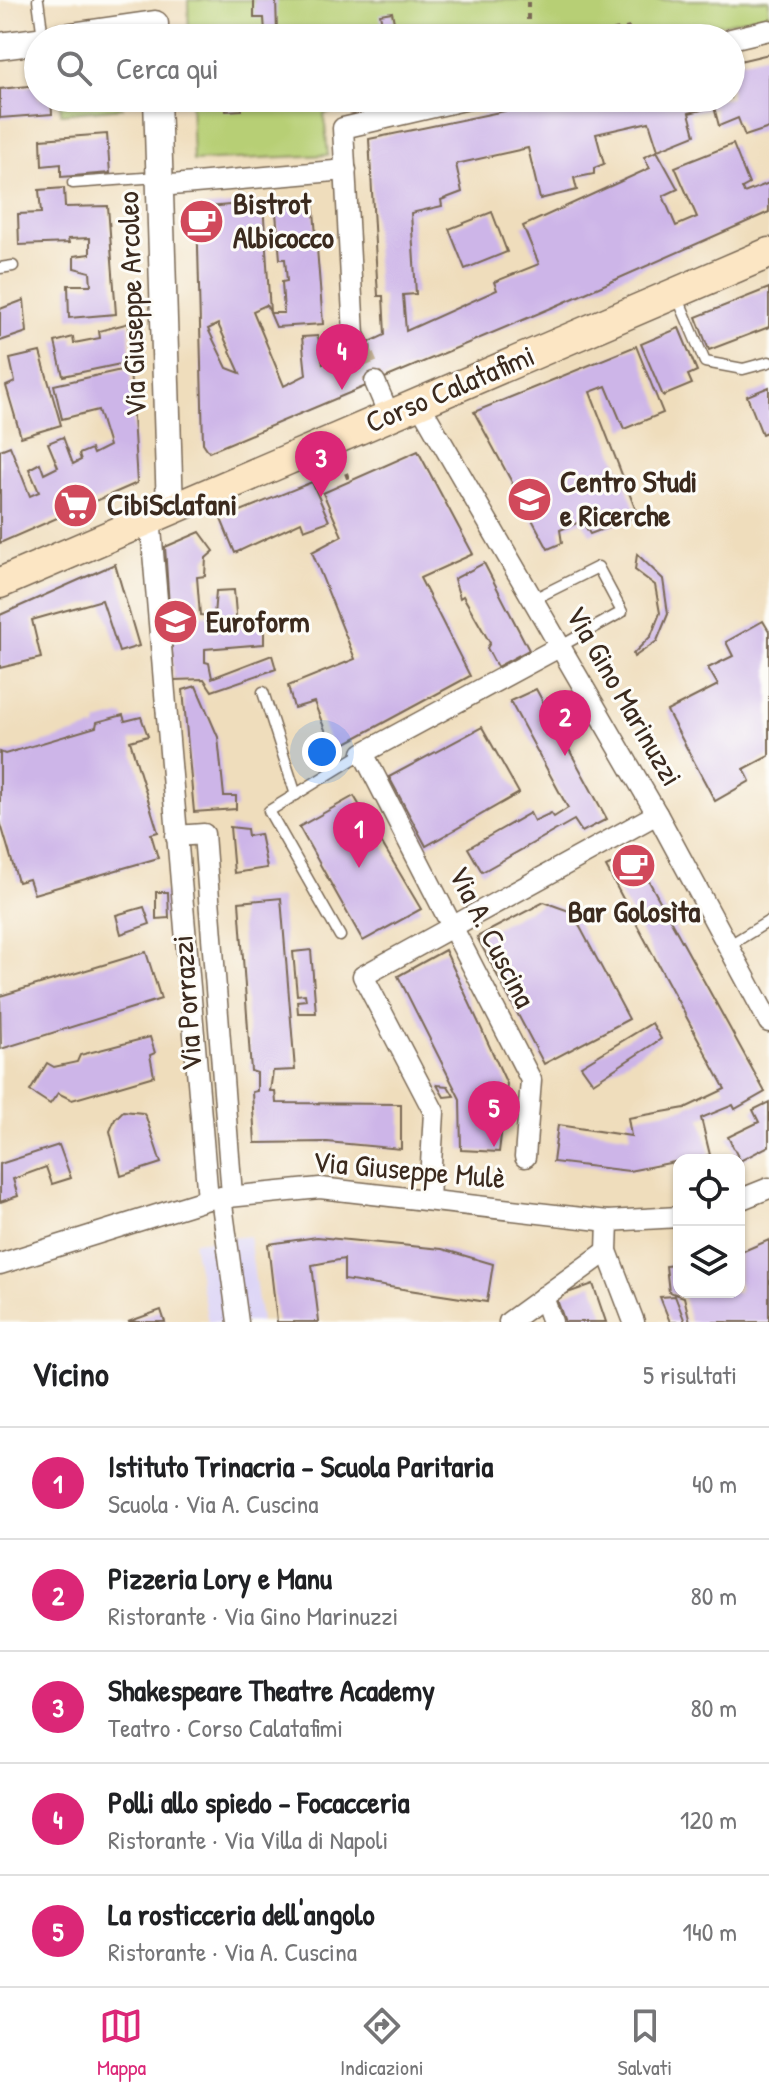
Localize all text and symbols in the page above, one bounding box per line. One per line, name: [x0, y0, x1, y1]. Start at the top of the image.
search box: [24, 24, 745, 112]
icon: search: [52, 46, 96, 90]
text: Cerca qui: [116, 48, 219, 88]
place label: Bistrot Albicocco: [233, 183, 334, 257]
street label: Via Giuseppe Arcoleo: [107, 191, 155, 417]
cafe icon: Bistrot Albicocco: [178, 197, 226, 245]
pin: 4: [316, 324, 368, 390]
street label: Corso Calatafimi: [359, 335, 540, 442]
pin: 3: [295, 431, 347, 497]
place label: Centro Studi e Ricerche: [560, 461, 697, 535]
school or university icon: Centro Studi e Ricerche: [505, 475, 553, 523]
supermarket icon: CibiSclafani: [52, 481, 100, 529]
place label: CibiSclafani: [107, 484, 237, 524]
school or university icon: Euroform: [151, 598, 199, 646]
street label: Via Gino Marinuzzi: [557, 598, 693, 793]
place label: Euroform: [206, 601, 310, 641]
pin: 2: [539, 690, 591, 756]
your location: [302, 732, 342, 772]
pin: 1: [333, 802, 385, 868]
cafe icon: Bar Golosìta: [610, 842, 658, 890]
street label: Via A. Cuscina: [440, 859, 546, 1014]
place label: Bar Golosìta: [568, 891, 700, 931]
street label: Via Porrazzi: [161, 934, 211, 1072]
pin: 5: [468, 1081, 520, 1147]
street label: Via Giuseppe Mulè: [311, 1141, 507, 1197]
map controls: [673, 1154, 745, 1298]
button: locate: [673, 1154, 745, 1226]
button: layers: [673, 1226, 745, 1298]
text: Vicino: [32, 1351, 109, 1397]
text: 5 risultati: [643, 1357, 737, 1392]
text: Istituto Trinacria - Scuola Paritaria: [108, 1446, 493, 1486]
text: 1: [53, 1466, 63, 1501]
text: 40 m: [692, 1466, 737, 1501]
text: Scuola · Via A. Cuscina: [108, 1486, 319, 1521]
text: Pizzeria Lory e Manu: [108, 1558, 332, 1598]
text: 2: [52, 1578, 64, 1613]
text: 80 m: [690, 1578, 737, 1613]
text: Ristorante · Via Gino Marinuzzi: [108, 1598, 398, 1633]
text: Shakespeare Theatre Academy: [108, 1670, 435, 1710]
text: 3: [52, 1690, 64, 1725]
text: 80 m: [690, 1690, 737, 1725]
text: Teatro · Corso Calatafimi: [108, 1710, 343, 1745]
text: Polli allo spiedo - Focacceria: [108, 1782, 410, 1822]
text: 4: [53, 1802, 63, 1837]
text: 120 m: [680, 1802, 737, 1837]
text: Ristorante · Via Villa di Napoli: [108, 1822, 388, 1857]
text: La rosticceria dell'angolo: [108, 1894, 375, 1934]
text: 5: [53, 1914, 64, 1949]
text: 140 m: [683, 1914, 737, 1949]
text: Ristorante · Via A. Cuscina: [108, 1934, 357, 1969]
tab: Mappa: [97, 2004, 146, 2082]
tab: Indicazioni: [340, 2004, 424, 2082]
tab: Salvati: [618, 2004, 672, 2082]

